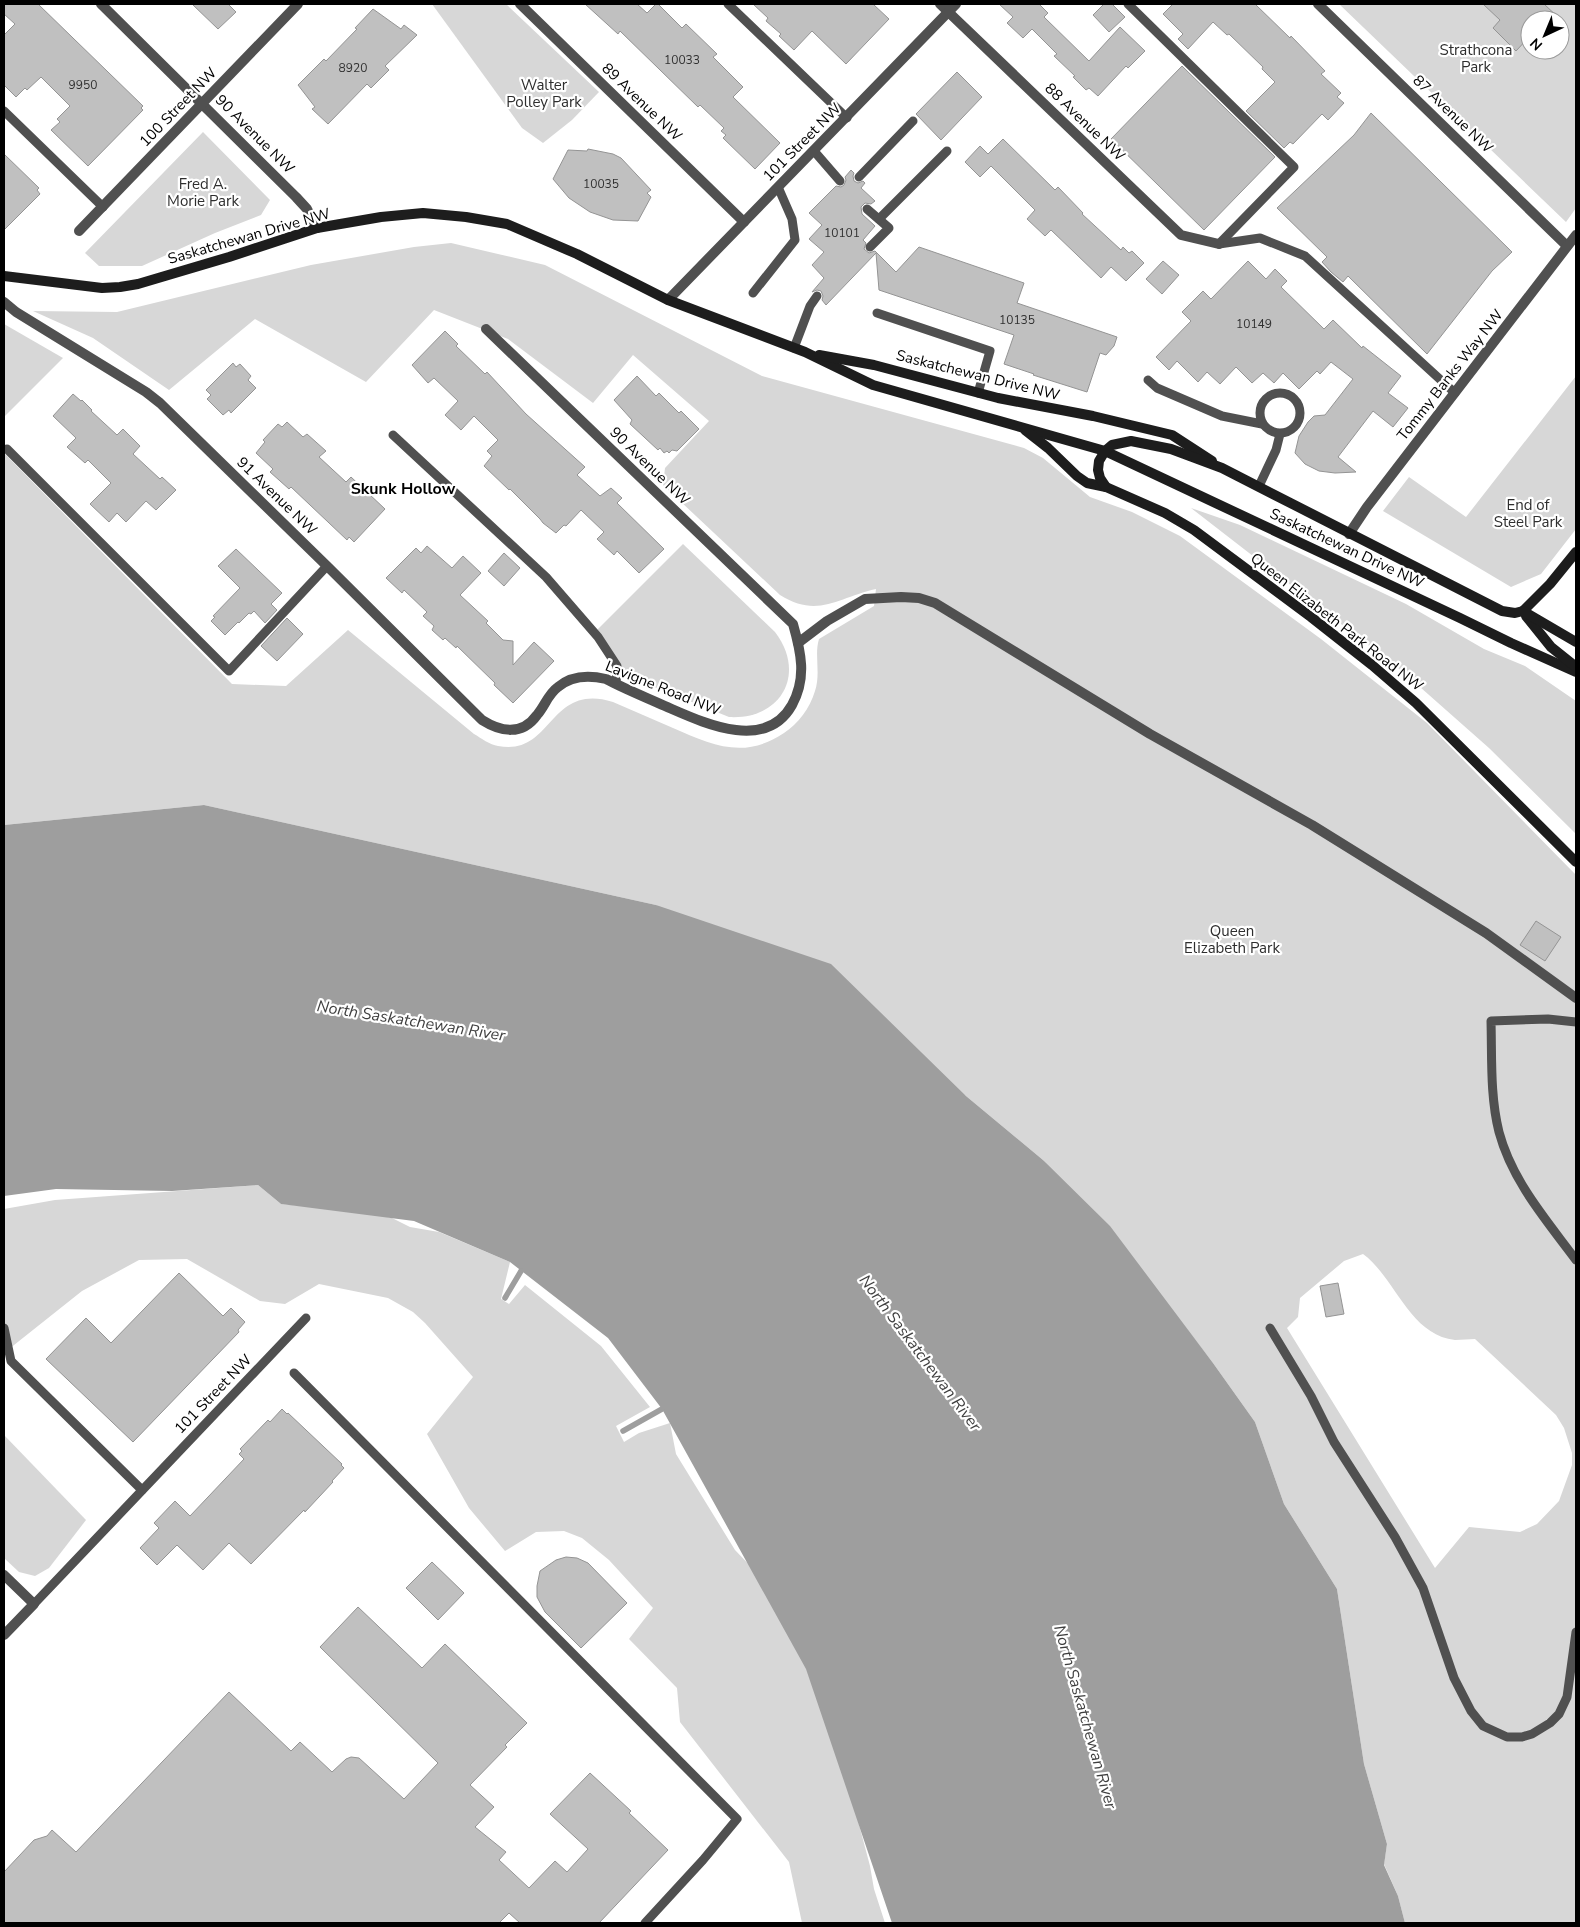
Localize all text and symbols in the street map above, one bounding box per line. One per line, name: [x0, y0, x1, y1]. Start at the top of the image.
north arrow: [1520, 10, 1570, 60]
text: N: [1526, 34, 1547, 54]
park label: Strathcona Park: [1439, 40, 1513, 77]
house number: 10033: [664, 52, 700, 68]
street label: 89 Avenue NW: [598, 59, 687, 146]
house number: 8920: [339, 60, 367, 76]
street label: 100 Street NW: [135, 63, 221, 151]
street label: 87 Avenue NW: [1409, 71, 1498, 158]
park label: Walter Polley Park: [506, 75, 582, 112]
house number: 9950: [69, 77, 97, 93]
street label: 88 Avenue NW: [1041, 79, 1130, 166]
street label: 90 Avenue NW: [211, 90, 299, 178]
street label: 101 Street NW: [758, 98, 846, 186]
park label: Fred A. Morie Park: [167, 174, 239, 211]
house number: 10035: [583, 176, 619, 192]
street label: Saskatchewan Drive NW: [165, 203, 333, 269]
house number: 10101: [824, 225, 860, 241]
street label: Tommy Banks Way NW: [1393, 305, 1508, 445]
house number: 10135: [999, 312, 1035, 328]
house number: 10149: [1236, 316, 1272, 332]
street label: Saskatchewan Drive NW: [894, 345, 1062, 405]
street label: 90 Avenue NW: [606, 423, 695, 510]
street label: 91 Avenue NW: [233, 453, 322, 540]
district label: Skunk Hollow: [351, 478, 456, 500]
park label: End of Steel Park: [1494, 495, 1563, 532]
street label: Saskatchewan Drive NW: [1267, 503, 1428, 593]
street label: Queen Elizabeth Park Road NW: [1246, 548, 1428, 696]
street label: Lavigne Road NW: [602, 656, 724, 720]
park label: Queen Elizabeth Park: [1184, 921, 1280, 958]
water label: North Saskatchewan River: [315, 995, 508, 1047]
water label: North Saskatchewan River: [854, 1270, 987, 1437]
street label: 101 Street NW: [170, 1350, 256, 1438]
water label: North Saskatchewan River: [1048, 1623, 1122, 1813]

